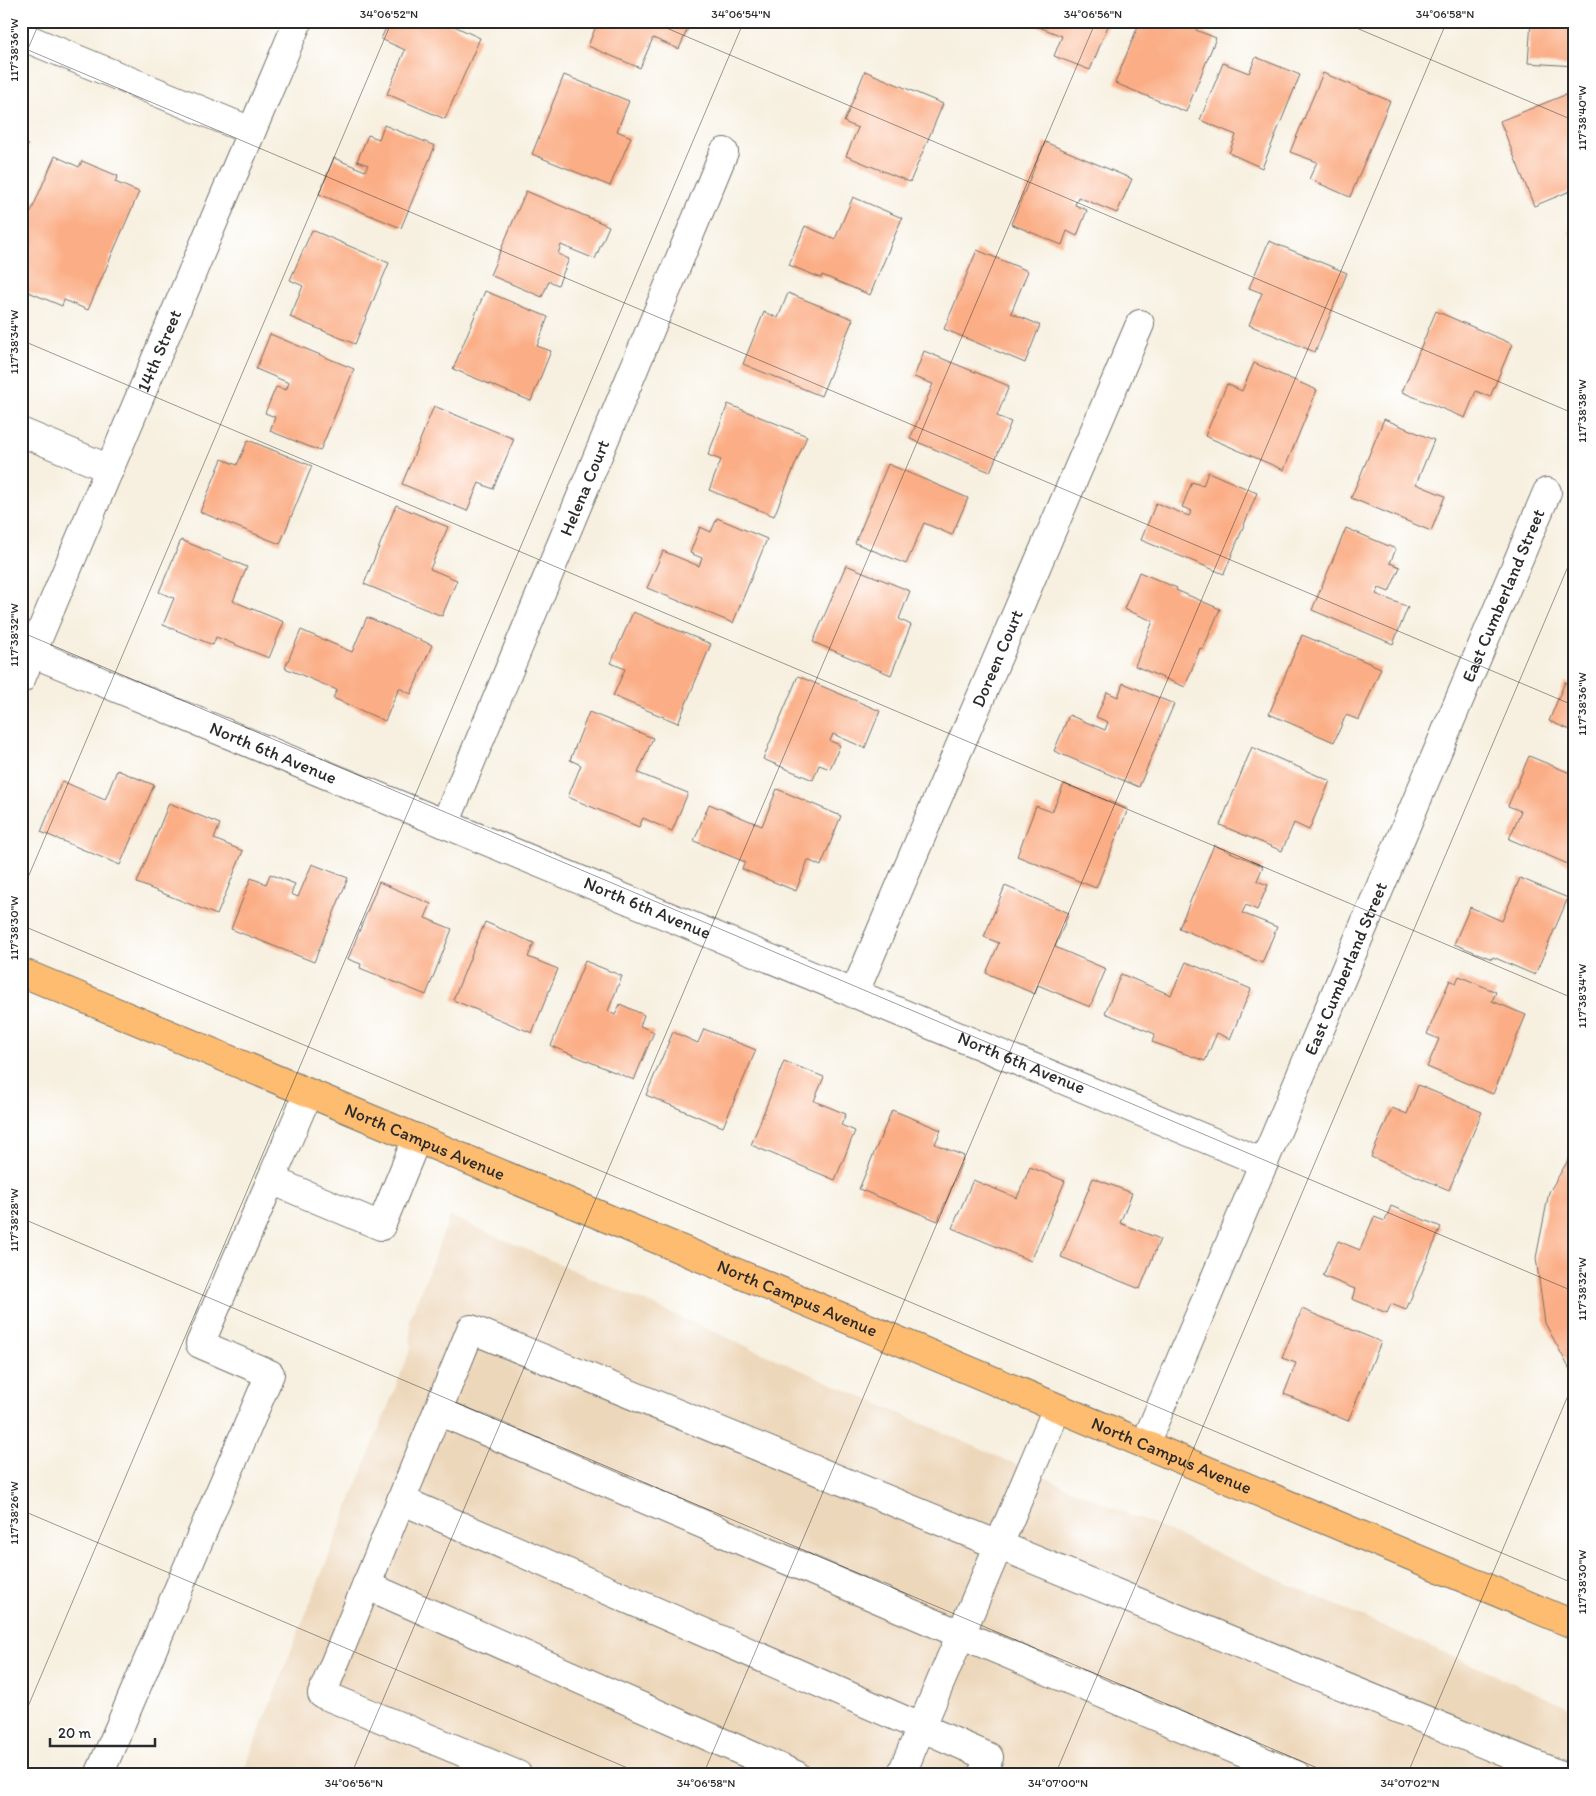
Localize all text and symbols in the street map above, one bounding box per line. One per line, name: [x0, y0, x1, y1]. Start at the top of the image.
text: 34°06'52"N: [360, 7, 418, 21]
text: 34°06'54"N: [711, 7, 771, 21]
text: 34°06'56"N: [1064, 7, 1122, 21]
text: 34°06'58"N: [1416, 7, 1474, 21]
text: 117°38'36"W: [7, 18, 21, 82]
text: 117°38'40"W: [1575, 85, 1589, 151]
street label: 14th Street: [132, 306, 186, 395]
text: 117°38'34"W: [7, 310, 21, 374]
text: 117°38'38"W: [1575, 379, 1589, 443]
street label: Helena Court: [555, 436, 614, 539]
street label: East Cumberland Street: [1457, 505, 1550, 685]
text: 117°38'32"W: [7, 603, 21, 667]
street label: Doreen Court: [967, 606, 1028, 710]
text: 117°38'36"W: [1575, 672, 1589, 736]
street label: North 6th Avenue: [206, 717, 340, 789]
street label: North 6th Avenue: [580, 872, 714, 944]
street label: East Cumberland Street: [1299, 878, 1392, 1059]
text: 117°38'30"W: [7, 896, 21, 960]
text: 117°38'34"W: [1575, 964, 1589, 1028]
street label: North 6th Avenue: [955, 1027, 1088, 1099]
street label: North Campus Avenue: [341, 1098, 508, 1185]
text: 117°38'28"W: [7, 1188, 21, 1252]
street label: North Campus Avenue: [714, 1255, 881, 1342]
text: 117°38'32"W: [1575, 1257, 1589, 1321]
street label: North Campus Avenue: [1088, 1412, 1255, 1499]
text: 117°38'26"W: [7, 1481, 21, 1545]
text: 117°38'30"W: [1575, 1550, 1589, 1614]
scale bar: [50, 1716, 155, 1748]
text: 20 m: [58, 1724, 92, 1742]
text: 34°06'56"N: [325, 1776, 383, 1790]
text: 34°06'58"N: [677, 1776, 735, 1790]
text: 34°07'00"N: [1028, 1776, 1088, 1790]
text: 34°07'02"N: [1380, 1776, 1440, 1790]

